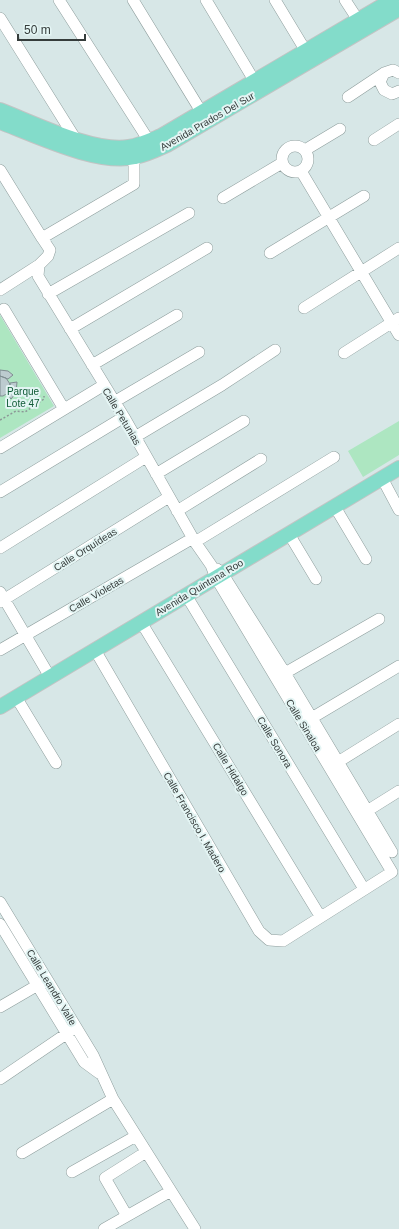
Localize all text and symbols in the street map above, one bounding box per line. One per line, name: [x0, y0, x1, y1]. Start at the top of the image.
scale bar: [18, 16, 85, 42]
text: 50 m: [24, 23, 51, 37]
street label: Avenida Prados Del Sur: [158, 90, 257, 153]
park label: Parque Lote 47: [6, 386, 40, 409]
street label: Calle Petunias: [100, 386, 143, 447]
street label: Calle Orquídeas: [52, 526, 119, 573]
street label: Avenida Quintana Roo: [153, 557, 246, 618]
street label: Calle Violetas: [67, 574, 125, 614]
street label: Calle Sinaloa: [284, 697, 324, 754]
street label: Calle Sonora: [255, 715, 294, 770]
street label: Calle Hidalgo: [211, 741, 251, 798]
street label: Calle Francisco I. Madero: [161, 770, 228, 875]
street label: Calle Leandro Valle: [25, 947, 79, 1028]

